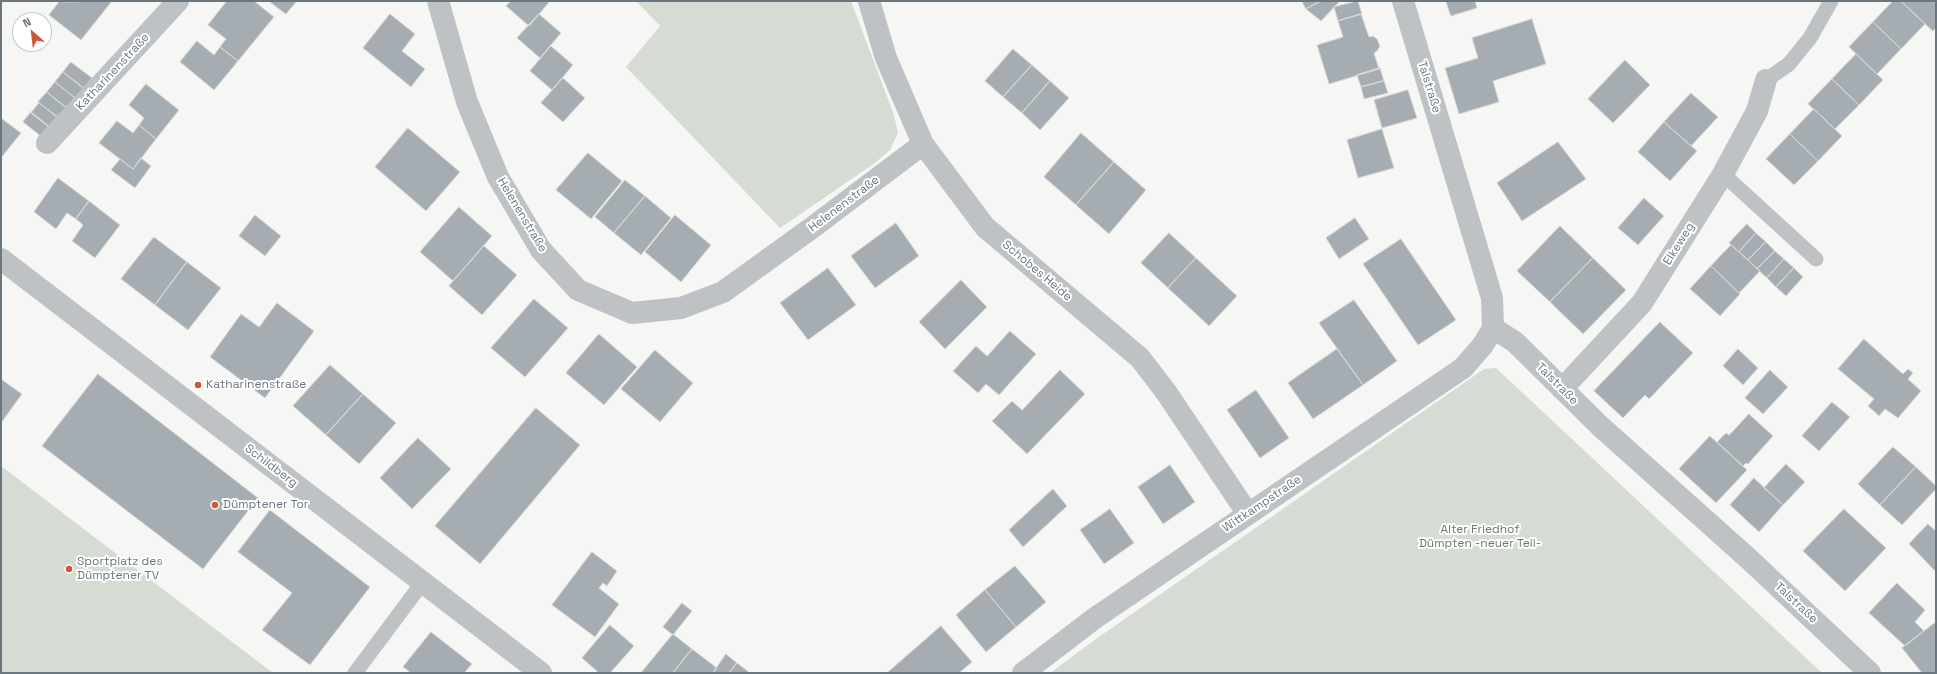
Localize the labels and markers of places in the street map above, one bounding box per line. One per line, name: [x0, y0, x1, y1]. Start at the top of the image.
place label: Katharinenstraße: [206, 378, 306, 392]
marker: Katharinenstraße: [193, 380, 203, 390]
place label: Dümptener Tor: [223, 498, 308, 512]
marker: Dümptener Tor: [210, 500, 220, 510]
place label: Sportplatz des Dümptener TV: [77, 555, 163, 583]
marker: Sportplatz des Dümptener TV: [64, 564, 74, 574]

